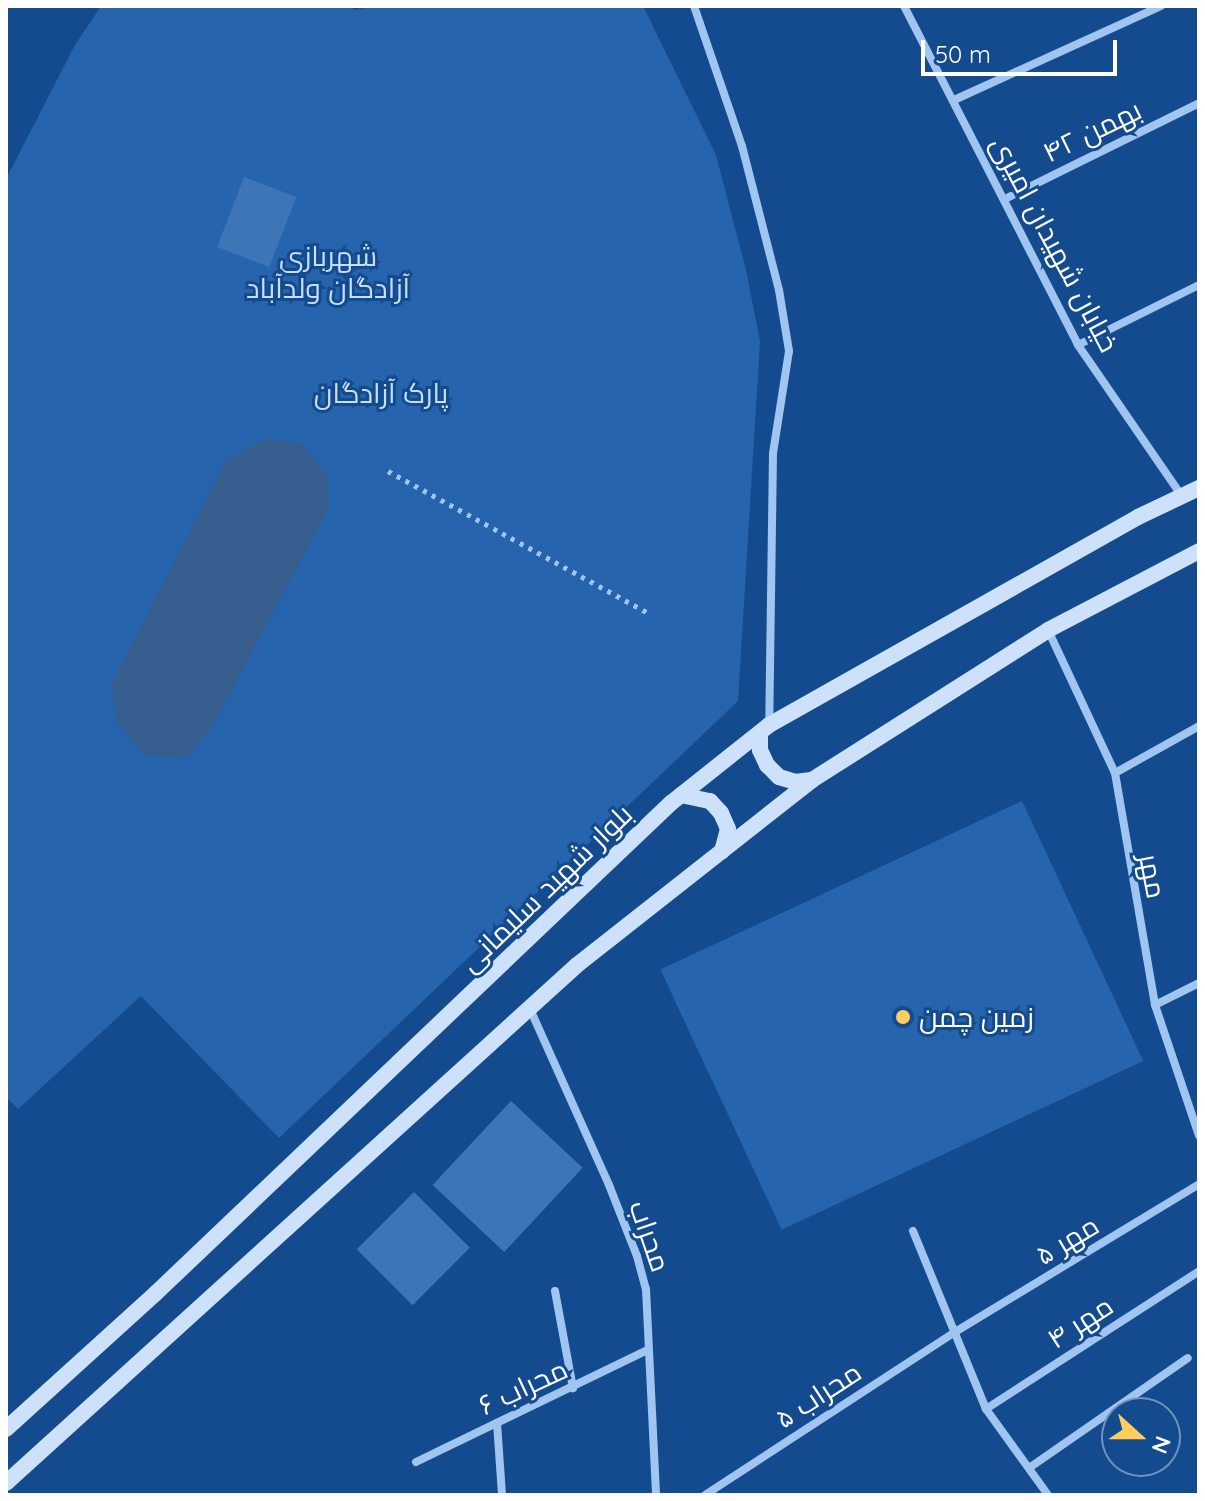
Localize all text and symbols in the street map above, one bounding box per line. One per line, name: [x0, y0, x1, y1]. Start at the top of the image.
scale bar: [925, 24, 1121, 74]
text: 50 m: [935, 39, 991, 69]
street label: بهمن ۴۲: [1037, 93, 1147, 169]
street label: خیابان شهیدان امیری: [984, 130, 1126, 358]
park label: شهربازی آزادگان ولدآباد: [246, 239, 410, 305]
park label: پارک آزادگان: [314, 376, 448, 410]
street label: بلوار شهید سلیمانی: [453, 797, 639, 979]
street label: مهر: [1132, 851, 1174, 901]
place label: زمین چمن: [919, 1000, 1034, 1034]
marker: زمین چمن: [894, 1008, 912, 1026]
street label: محراب: [622, 1196, 678, 1276]
street label: مهر ۵: [1029, 1208, 1105, 1272]
street label: مهر ۴: [1041, 1289, 1119, 1355]
street label: محراب ۶: [473, 1352, 573, 1422]
street label: محراب ۵: [769, 1355, 867, 1435]
north arrow: [1101, 1397, 1181, 1477]
text: N: [1146, 1432, 1178, 1457]

